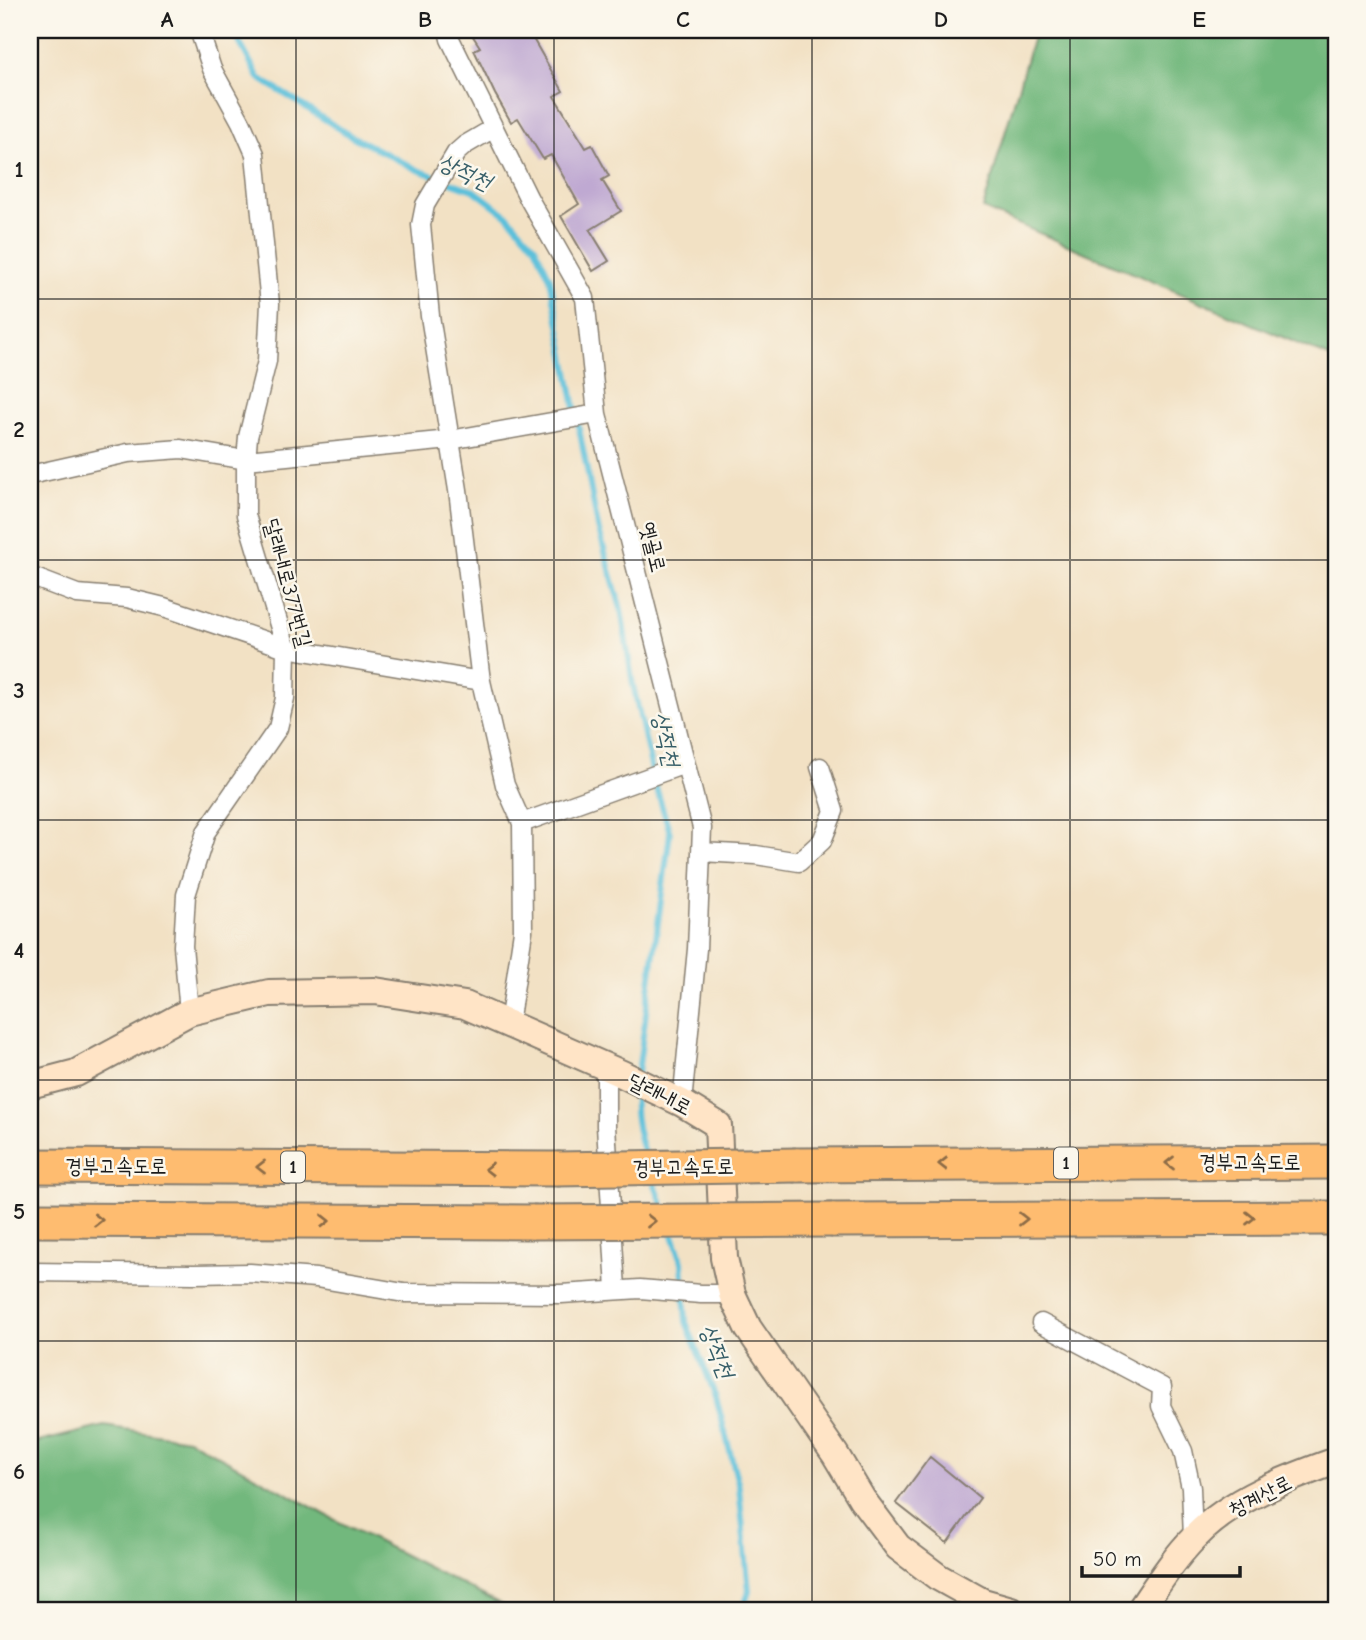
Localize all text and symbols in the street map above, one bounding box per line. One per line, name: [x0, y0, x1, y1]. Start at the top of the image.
text: A: [161, 6, 174, 33]
text: B: [418, 6, 432, 33]
text: C: [676, 6, 690, 33]
text: D: [934, 6, 948, 33]
text: E: [1192, 6, 1206, 33]
water label: 상적천: [434, 148, 498, 197]
text: 1: [14, 156, 24, 183]
text: 2: [13, 416, 25, 443]
street label: 달래내로377번길: [259, 516, 317, 650]
street label: 옛골로: [635, 519, 671, 575]
text: 3: [13, 677, 25, 704]
water label: 상적천: [647, 709, 686, 772]
text: 4: [14, 937, 25, 964]
street label: 달래내로: [624, 1068, 696, 1120]
road number: 1: [1054, 1148, 1078, 1178]
street label: 경부고속도로: [1199, 1150, 1301, 1174]
road number: 1: [281, 1152, 305, 1182]
street label: 경부고속도로: [65, 1154, 167, 1178]
street label: 경부고속도로: [632, 1154, 734, 1180]
one-way arrow: [1164, 1155, 1175, 1171]
one-way arrow: [937, 1156, 947, 1172]
one-way arrow: [256, 1159, 266, 1175]
one-way arrow: [483, 1161, 494, 1176]
text: 5: [13, 1198, 25, 1225]
one-way arrow: [1246, 1210, 1256, 1226]
one-way arrow: [1018, 1211, 1029, 1227]
one-way arrow: [93, 1212, 104, 1228]
one-way arrow: [321, 1213, 331, 1229]
one-way arrow: [646, 1213, 656, 1229]
water label: 상적천: [694, 1320, 741, 1384]
text: 6: [13, 1458, 25, 1485]
street label: 청계산로: [1224, 1470, 1296, 1522]
scale bar: [1082, 1535, 1240, 1579]
text: 50 m: [1093, 1547, 1142, 1571]

